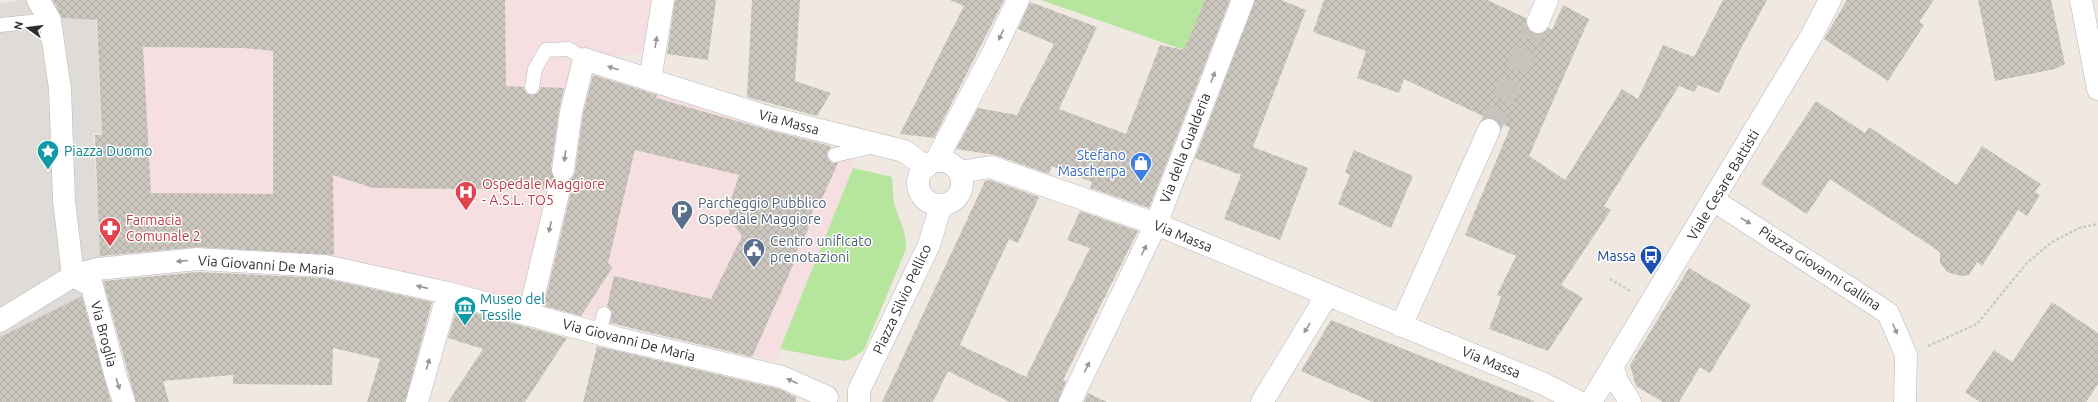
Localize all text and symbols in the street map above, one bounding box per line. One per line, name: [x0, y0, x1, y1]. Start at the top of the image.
north arrow: [8, 8, 48, 48]
text: N: [11, 20, 25, 31]
one-way arrow: [998, 30, 1004, 41]
one-way arrow: [653, 36, 659, 48]
one-way arrow: [607, 65, 619, 71]
one-way arrow: [1210, 72, 1216, 83]
street label: Via della Gualderia: [1157, 91, 1213, 205]
street label: Via Massa: [757, 106, 821, 138]
street label: Viale Cesare Battisti: [1684, 127, 1762, 243]
place icon: Piazza Duomo: [35, 138, 61, 171]
place label: Piazza Duomo: [64, 143, 153, 159]
place label: Stefano Mascherpa: [1058, 147, 1126, 179]
one-way arrow: [562, 150, 568, 162]
shop icon: Stefano Mascherpa: [1128, 150, 1154, 183]
place label: Ospedale Maggiore - A.S.L. TO5: [482, 176, 605, 208]
hospital icon: Ospedale Maggiore - A.S.L. TO5: [453, 179, 479, 212]
place label: Parcheggio Pubblico Ospedale Maggiore: [698, 195, 826, 227]
parking icon: Parcheggio Pubblico Ospedale Maggiore: [669, 198, 695, 231]
place label: Farmacia Comunale 2: [126, 212, 201, 244]
pharmacy icon: Farmacia Comunale 2: [97, 215, 123, 248]
street label: Via Massa: [1151, 217, 1215, 255]
one-way arrow: [1740, 217, 1752, 224]
one-way arrow: [546, 221, 552, 233]
street label: Piazza Giovanni Gallina: [1756, 223, 1884, 313]
place label: Centro unificato prenotazioni: [770, 233, 872, 265]
public building icon: Centro unificato prenotazioni: [741, 236, 767, 269]
street label: Piazza Silvio Pellico: [870, 241, 934, 357]
bus stop icon: Massa: [1638, 243, 1664, 276]
one-way arrow: [1141, 244, 1147, 255]
place label: Massa: [1597, 248, 1636, 264]
street label: Via Giovanni De Maria: [197, 252, 335, 278]
one-way arrow: [176, 257, 188, 264]
one-way arrow: [415, 284, 428, 290]
place label: Museo del Tessile: [480, 291, 545, 323]
museum icon: Museo del Tessile: [452, 294, 478, 327]
street label: Via Broglia: [87, 299, 121, 369]
street label: Via Giovanni De Maria: [561, 316, 697, 364]
one-way arrow: [1303, 323, 1311, 334]
one-way arrow: [1892, 323, 1898, 335]
street label: Via Massa: [1459, 343, 1523, 381]
one-way arrow: [425, 358, 431, 370]
one-way arrow: [1084, 361, 1090, 373]
one-way arrow: [115, 378, 121, 390]
one-way arrow: [786, 378, 797, 384]

